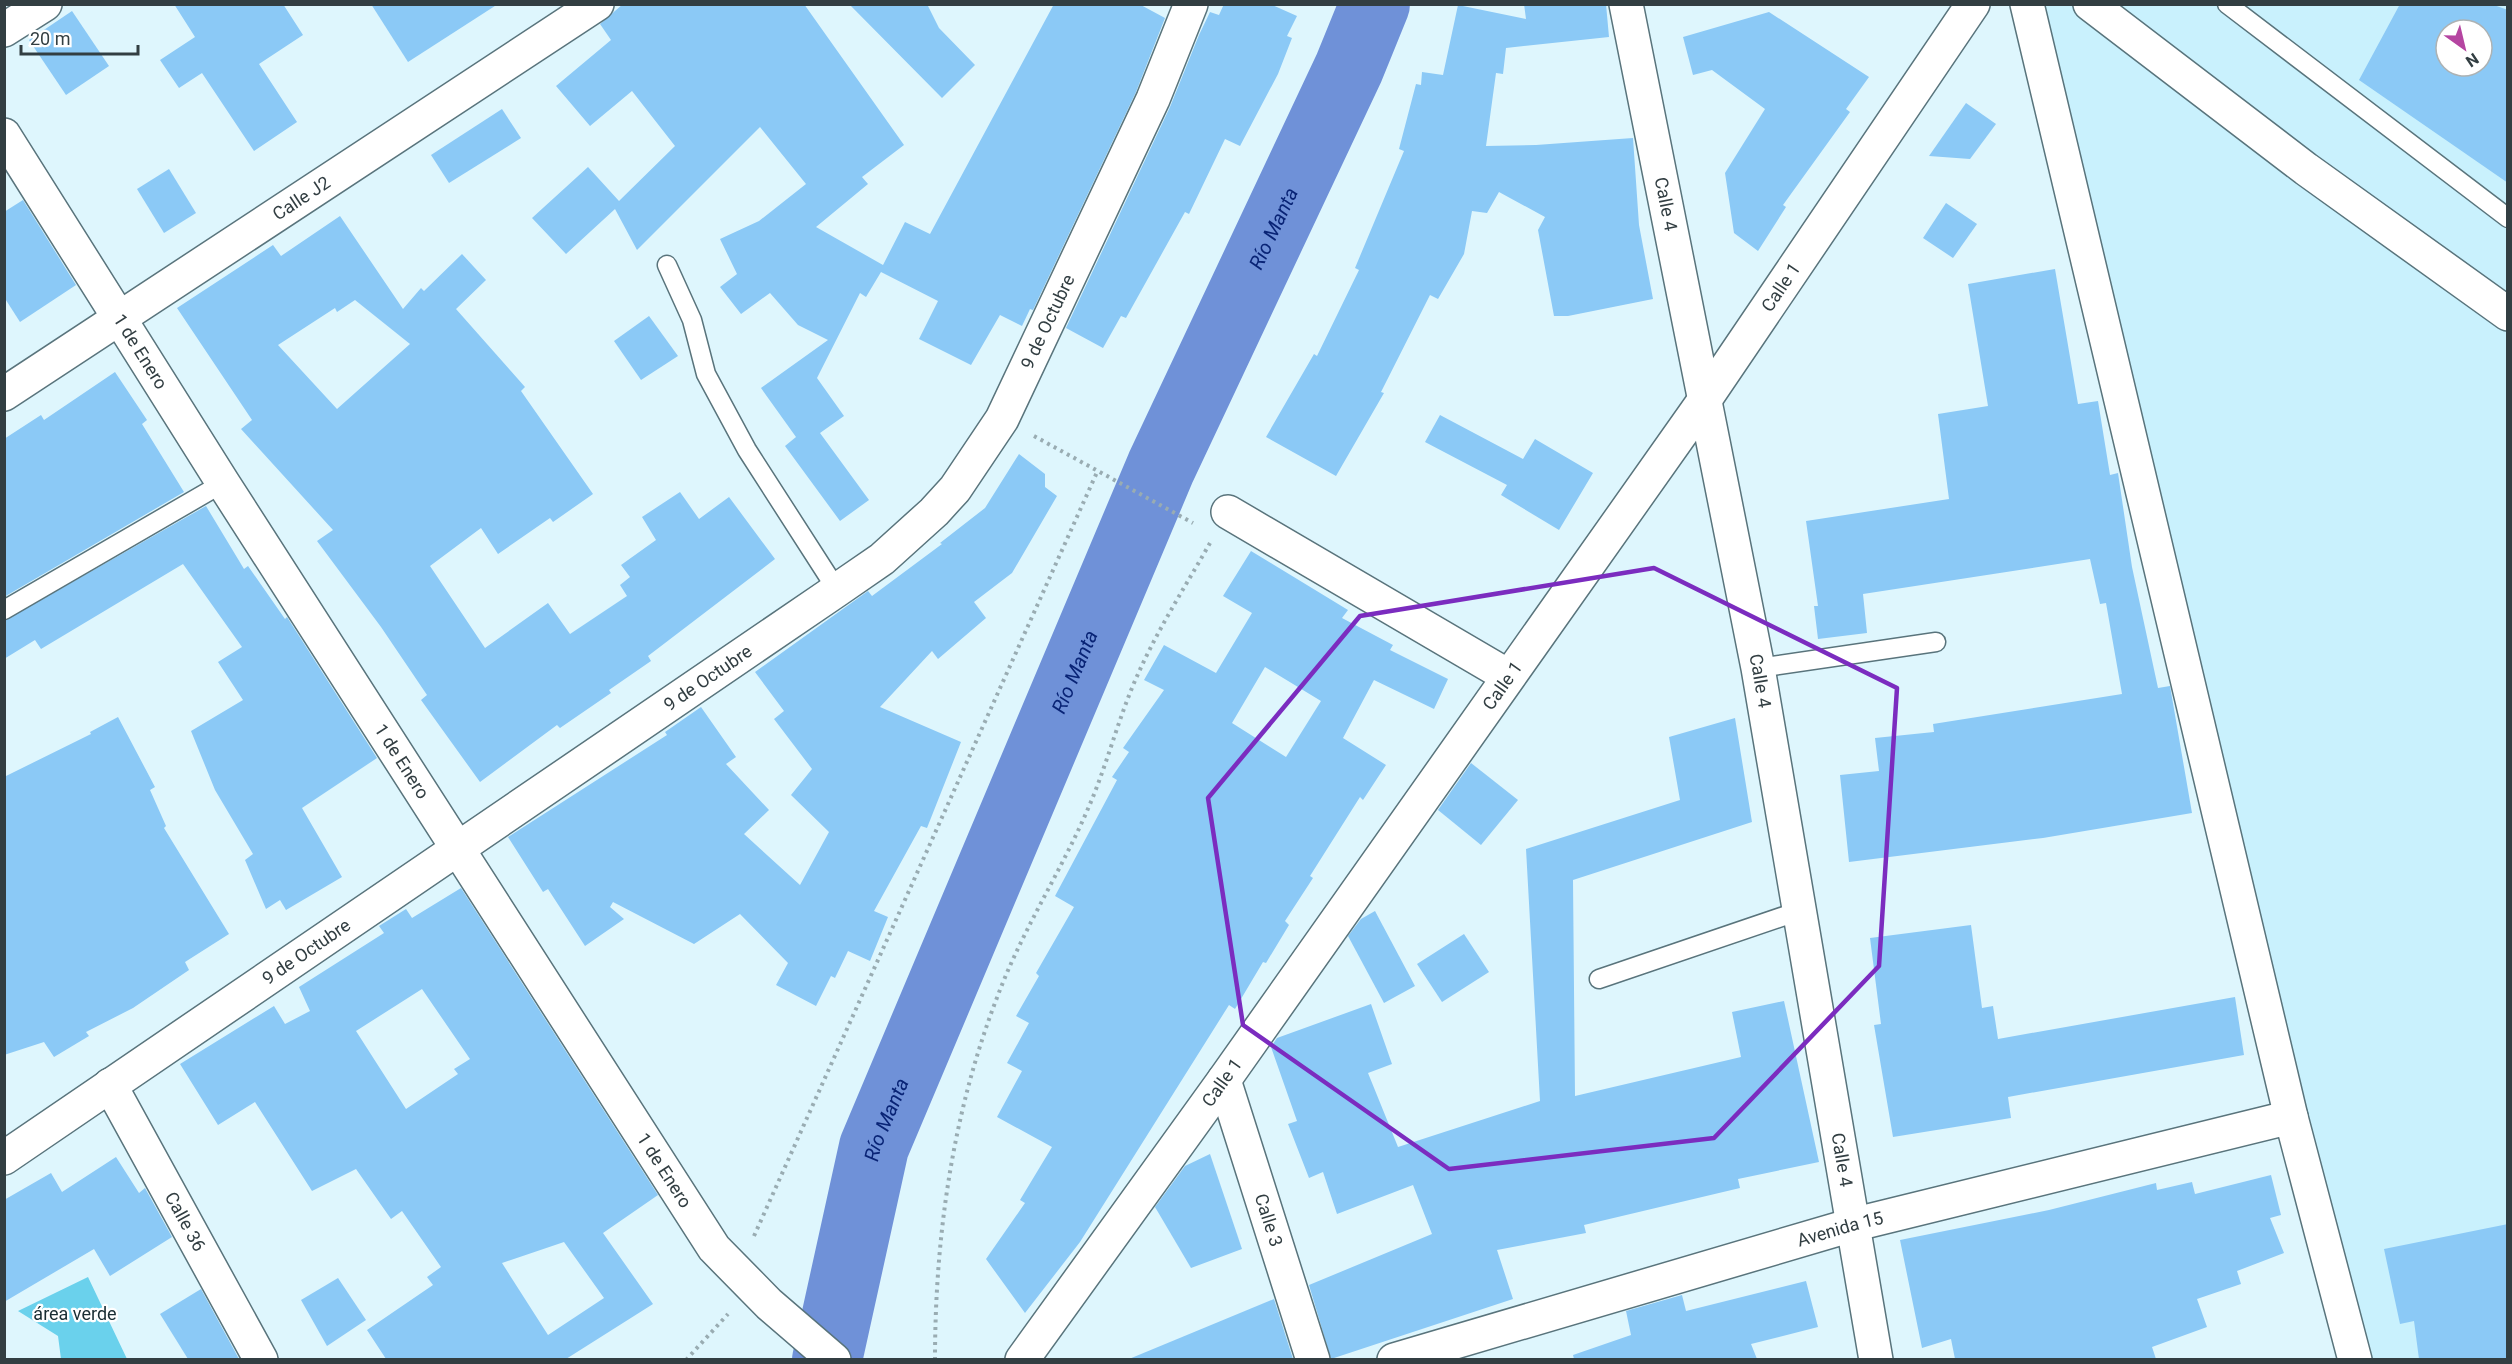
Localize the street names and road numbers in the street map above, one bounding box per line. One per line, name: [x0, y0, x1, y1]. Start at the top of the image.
street label: Calle J2: [269, 172, 334, 224]
street label: Calle 4: [1651, 175, 1682, 233]
street label: Calle 1: [1757, 259, 1804, 316]
street label: 9 de Octubre: [1016, 271, 1079, 372]
street label: 1 de Enero: [109, 310, 172, 393]
street label: 9 de Octubre: [660, 640, 756, 715]
street label: Calle 4: [1745, 652, 1776, 709]
street label: Calle 1: [1478, 657, 1526, 714]
street label: 1 de Enero: [370, 720, 434, 802]
street label: 9 de Octubre: [258, 914, 354, 989]
street label: Calle 1: [1197, 1054, 1246, 1111]
street label: 1 de Enero: [633, 1129, 696, 1211]
street label: Calle 4: [1827, 1131, 1857, 1188]
street label: Calle 36: [161, 1188, 210, 1255]
street label: Calle 3: [1251, 1191, 1287, 1249]
street label: Avenida 15: [1794, 1207, 1885, 1251]

